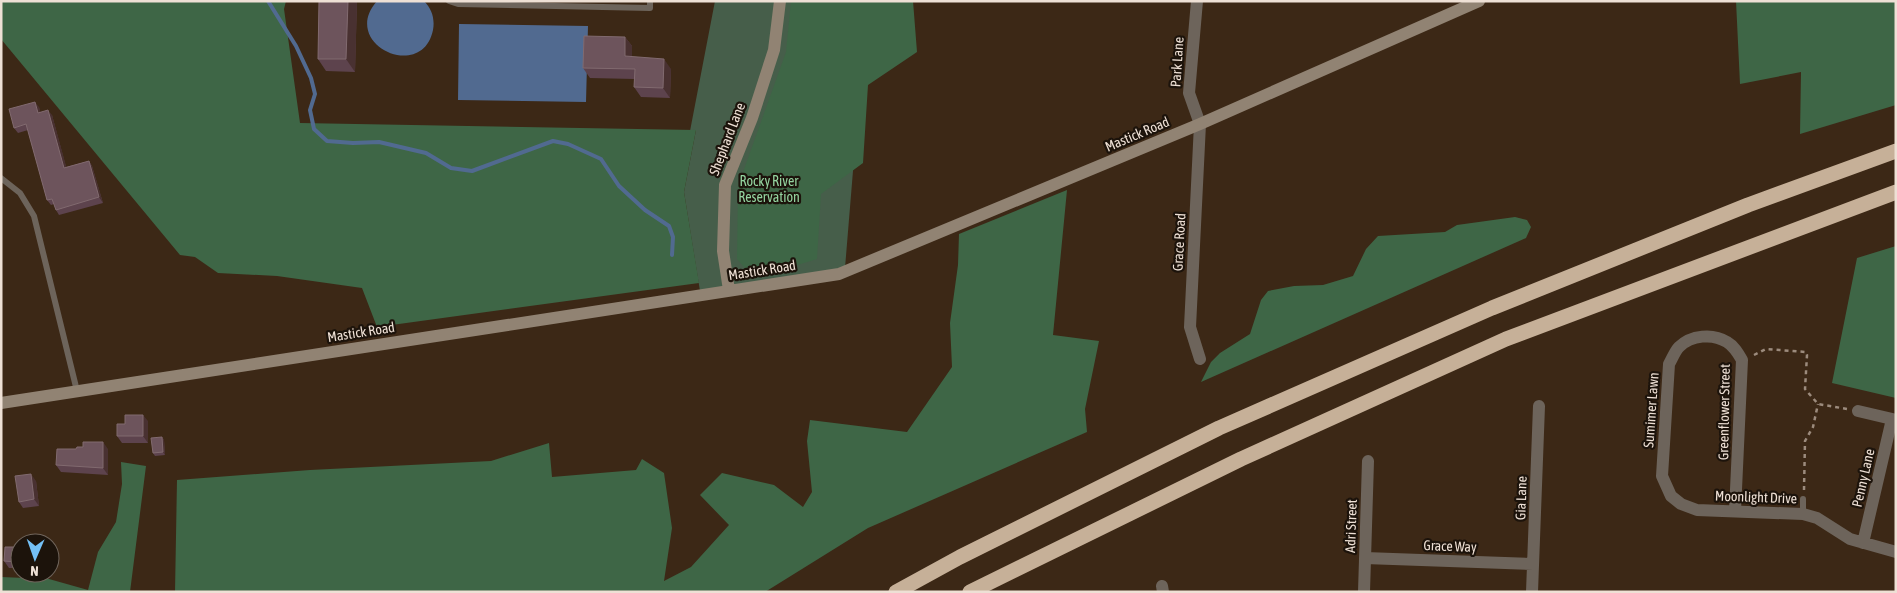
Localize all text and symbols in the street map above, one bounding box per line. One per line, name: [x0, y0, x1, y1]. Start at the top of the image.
street label: Park Lane: [1167, 36, 1187, 88]
street label: Shephard Lane: [706, 100, 748, 178]
street label: Mastick Road: [1103, 113, 1171, 155]
park label: Rocky River Reservation: [738, 173, 800, 205]
street label: Grace Road: [1169, 213, 1189, 271]
street label: Mastick Road: [727, 257, 797, 283]
street label: Mastick Road: [326, 319, 396, 345]
street label: Greenflower Street: [1715, 364, 1733, 460]
street label: Sumimer Lawn: [1640, 372, 1662, 448]
street label: Penny Lane: [1849, 447, 1877, 509]
street label: Gia Lane: [1512, 476, 1530, 520]
street label: Moonlight Drive: [1715, 488, 1797, 506]
street label: Adri Street: [1342, 499, 1360, 553]
north arrow: [10, 533, 60, 583]
street label: Grace Way: [1423, 537, 1477, 555]
text: N: [30, 563, 39, 579]

